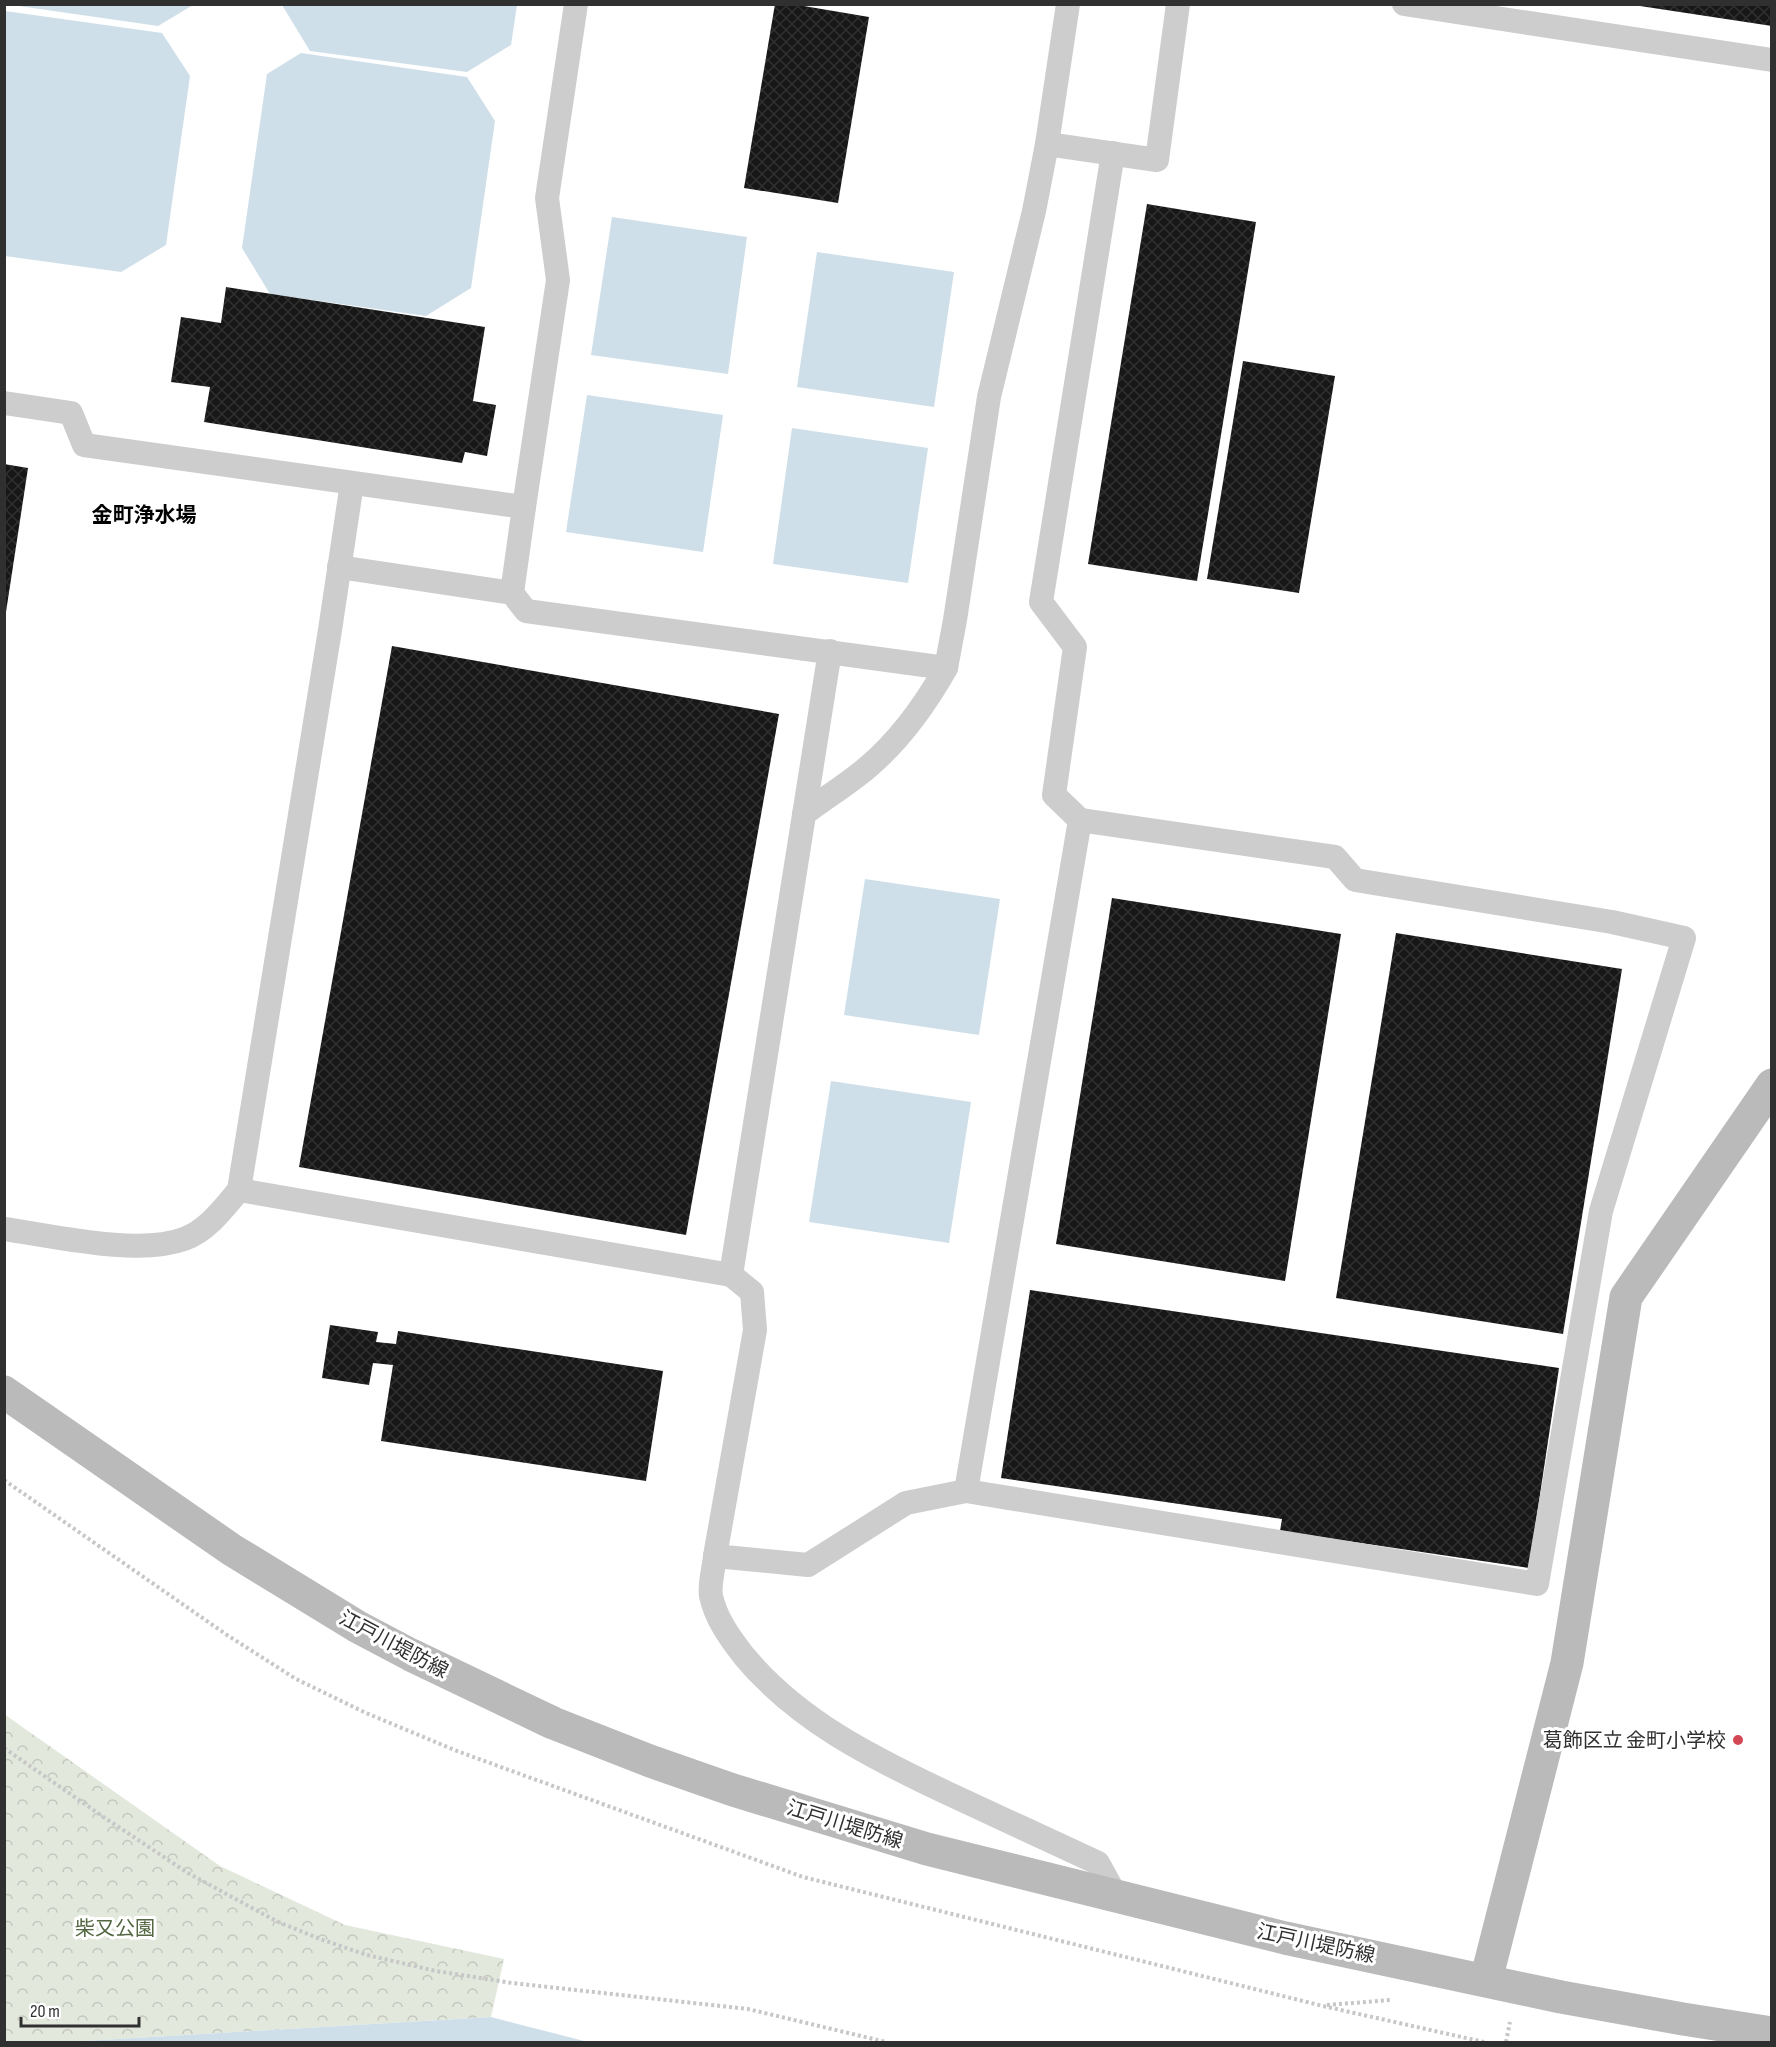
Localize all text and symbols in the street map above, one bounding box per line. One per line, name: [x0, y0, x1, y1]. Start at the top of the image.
district label: 金町浄水場: [92, 503, 197, 528]
street label: 江戸川堤防線: [335, 1606, 452, 1684]
place label: 葛飾区立 金町小学校: [1543, 1729, 1726, 1753]
marker: 葛飾区立 金町小学校: [1731, 1733, 1745, 1747]
street label: 江戸川堤防線: [784, 1796, 906, 1854]
park label: 柴又公園: [75, 1917, 155, 1941]
street label: 江戸川堤防線: [1255, 1920, 1377, 1968]
scale bar: [21, 1990, 140, 2028]
text: 20 m: [30, 2001, 60, 2022]

